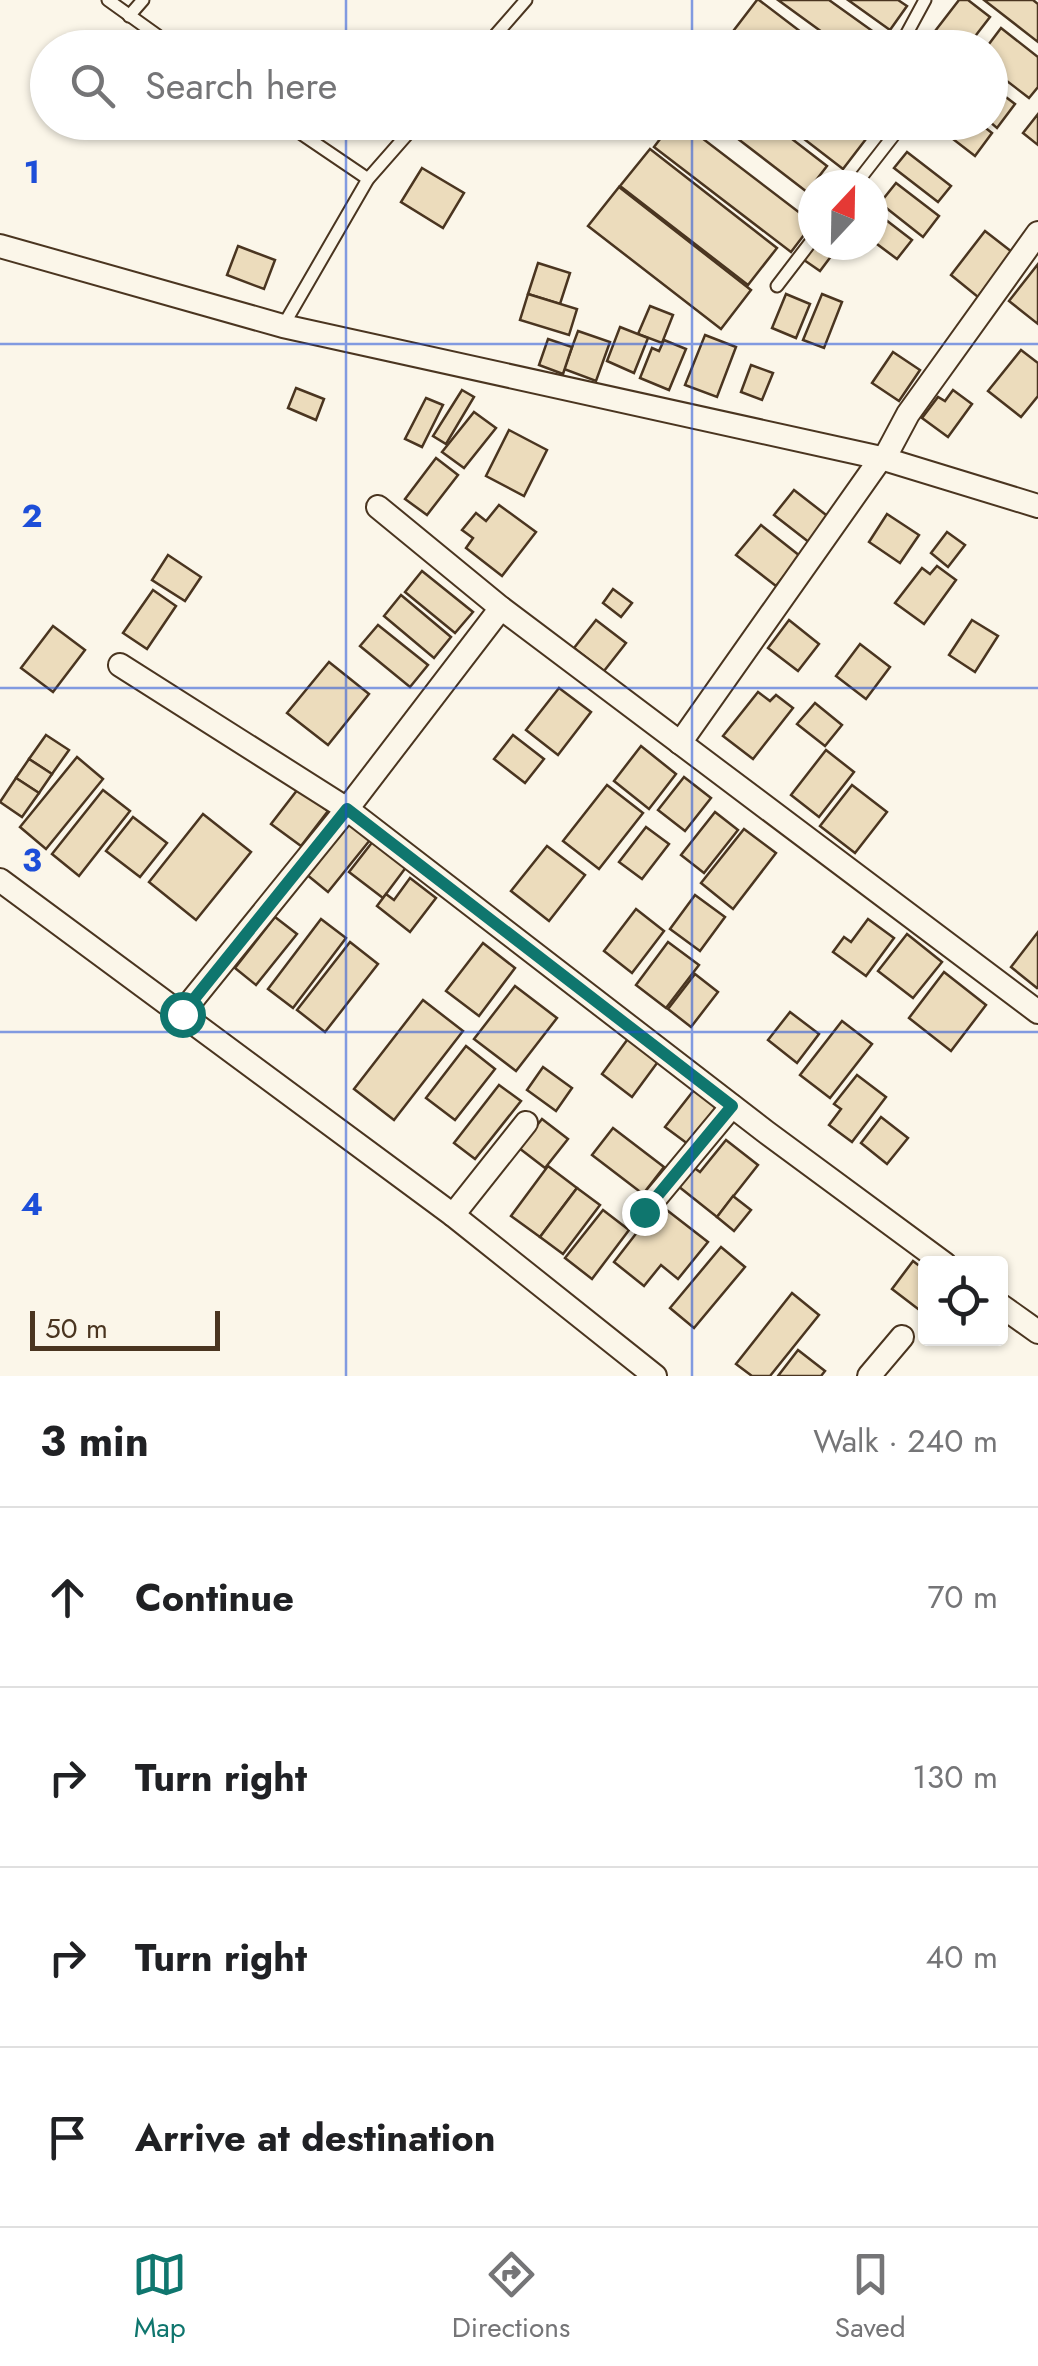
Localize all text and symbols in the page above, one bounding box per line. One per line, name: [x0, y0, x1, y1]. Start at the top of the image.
search box: [30, 30, 1008, 140]
icon: search: [65, 58, 120, 113]
text: Search here: [145, 58, 337, 113]
text: 1: [24, 149, 40, 195]
north arrow: [798, 170, 888, 260]
text: 2: [22, 493, 43, 539]
text: 3: [22, 837, 42, 883]
route start: [160, 992, 206, 1038]
text: 4: [21, 1181, 43, 1227]
route end: [622, 1190, 668, 1236]
map controls: [918, 1256, 1008, 1346]
button: locate: [918, 1256, 1008, 1346]
scale bar: [30, 1306, 220, 1350]
text: 50 m: [45, 1308, 108, 1349]
text: 3 min: [40, 1411, 149, 1472]
text: Walk · 240 m: [813, 1418, 998, 1464]
icon: ahead: [40, 1570, 95, 1625]
text: Continue: [135, 1570, 294, 1625]
text: 70 m: [927, 1574, 998, 1620]
icon: right: [40, 1750, 95, 1805]
text: Turn right: [135, 1750, 307, 1805]
text: 130 m: [912, 1754, 998, 1800]
icon: right: [40, 1930, 95, 1985]
text: Turn right: [135, 1930, 307, 1985]
text: 40 m: [926, 1934, 998, 1980]
icon: arrive: [40, 2110, 95, 2165]
text: Arrive at destination: [135, 2110, 496, 2165]
tab: Map: [132, 2247, 187, 2348]
tab: Directions: [452, 2247, 570, 2348]
tab: Saved: [835, 2247, 906, 2348]

